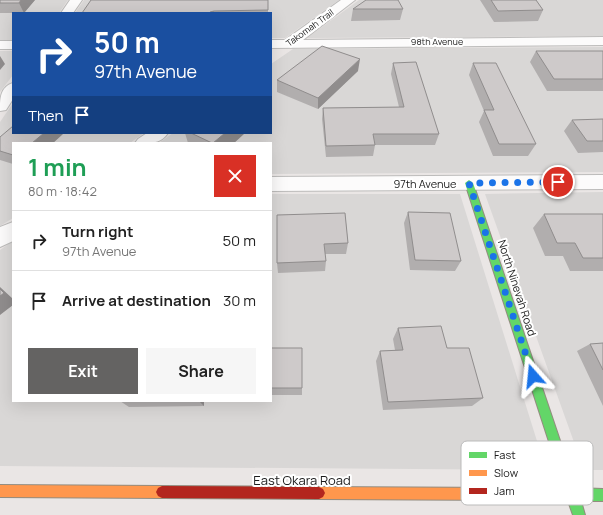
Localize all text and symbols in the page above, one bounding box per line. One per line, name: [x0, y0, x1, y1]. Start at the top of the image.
street label: Takomah Trail: [283, 6, 336, 49]
text: 50 m: [94, 23, 160, 61]
icon: right: [28, 28, 80, 80]
street label: 98th Avenue: [411, 35, 463, 48]
text: 97th Avenue: [94, 59, 197, 83]
icon: arrive: [71, 104, 93, 126]
text: Then: [28, 105, 63, 126]
text: 1 min: [28, 150, 87, 183]
button: close: [214, 155, 256, 197]
pin: [541, 165, 575, 199]
icon: arrive: [547, 171, 569, 193]
street label: 97th Avenue: [394, 176, 457, 191]
text: 80 m · 18:42: [28, 182, 97, 200]
text: Turn right: [62, 221, 133, 242]
icon: right: [28, 230, 50, 252]
text: 50 m: [222, 230, 256, 251]
street label: North Ninevah Road: [495, 238, 540, 338]
text: 97th Avenue: [62, 242, 136, 260]
icon: arrive: [28, 290, 50, 312]
text: Arrive at destination: [62, 290, 211, 311]
text: 30 m: [223, 290, 256, 311]
button: Exit: [28, 348, 138, 394]
button: Share: [146, 348, 256, 394]
position arrow: [512, 355, 554, 397]
legend: [461, 441, 593, 505]
text: Fast: [494, 447, 516, 462]
text: Slow: [494, 465, 519, 480]
street label: East Okara Road: [253, 471, 351, 489]
text: Jam: [494, 483, 515, 498]

